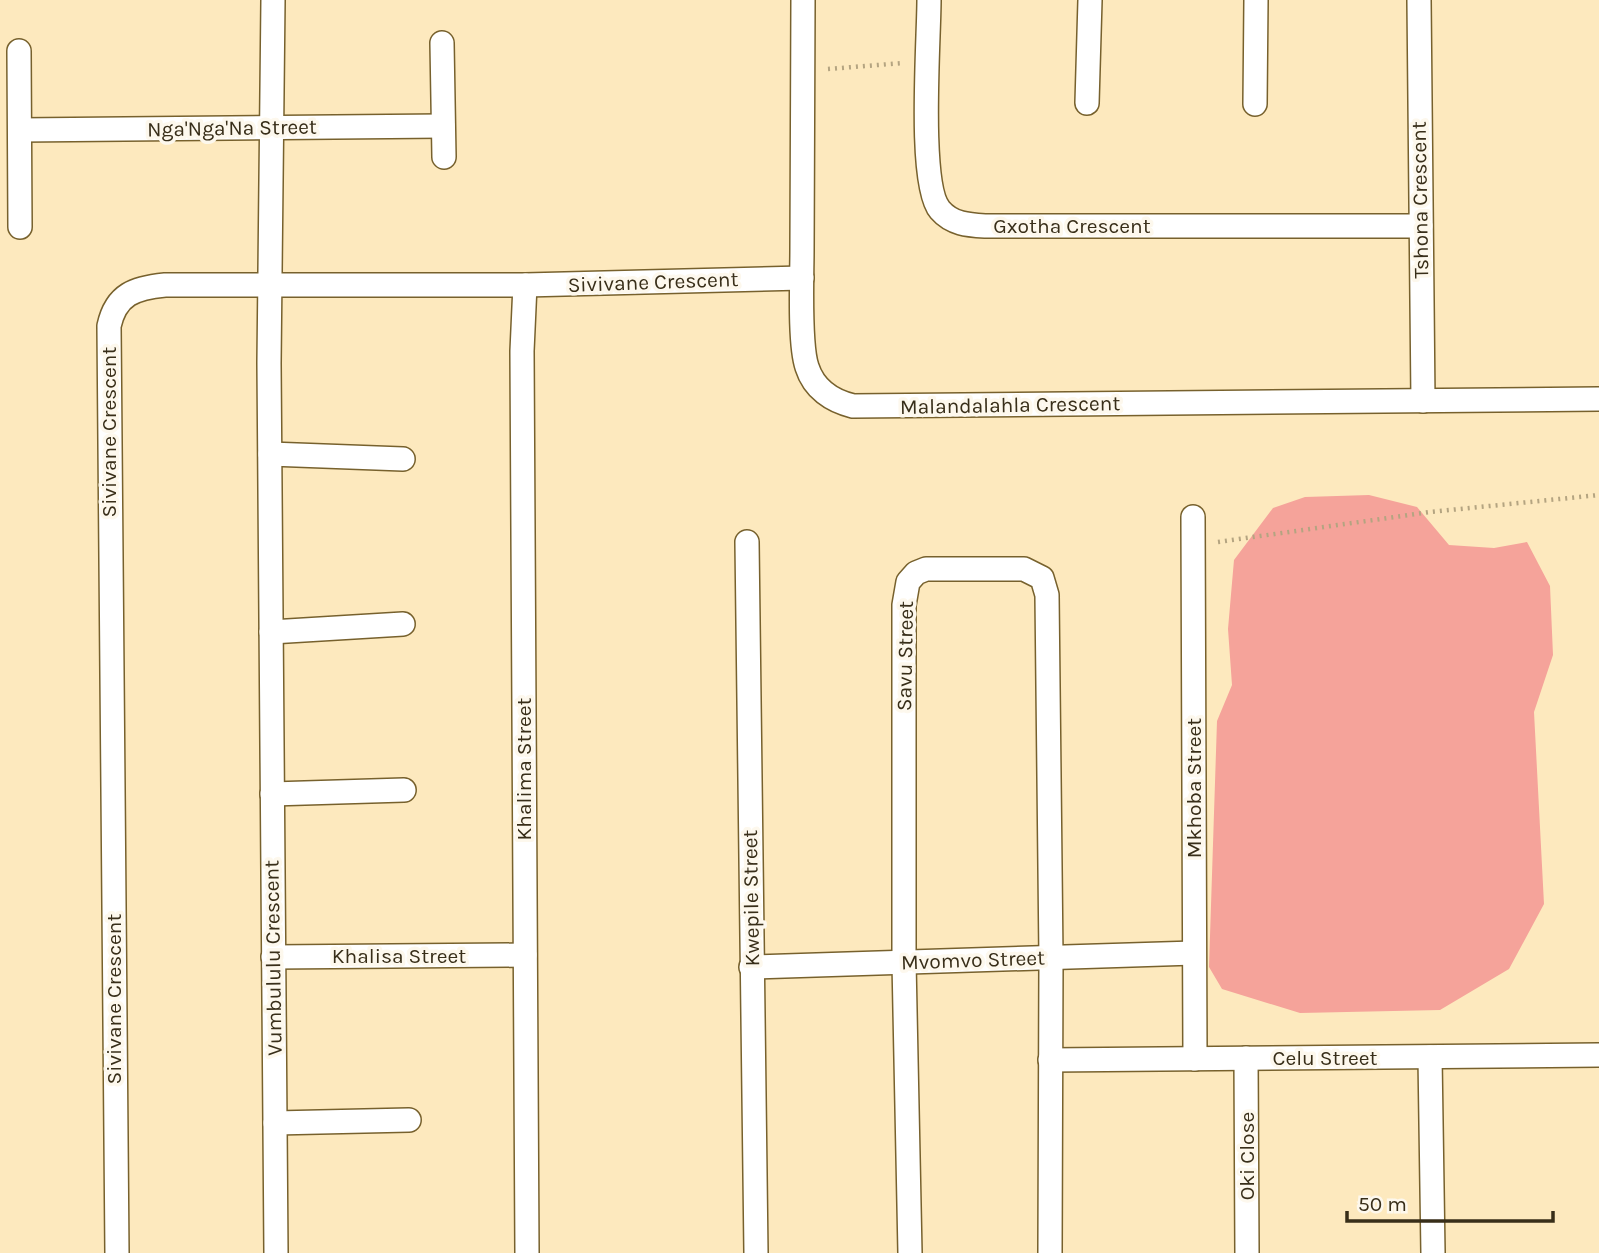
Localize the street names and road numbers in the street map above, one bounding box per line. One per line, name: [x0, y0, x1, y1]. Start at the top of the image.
street label: Nga'Nga'Na Street: [147, 115, 317, 141]
street label: Tshona Crescent: [1407, 121, 1433, 279]
street label: Gxotha Crescent: [993, 214, 1151, 238]
street label: Sivivane Crescent: [567, 267, 739, 297]
street label: Sivivane Crescent: [97, 347, 121, 517]
street label: Malandalahla Crescent: [900, 391, 1121, 419]
street label: Savu Street: [892, 601, 918, 711]
street label: Khalima Street: [512, 697, 536, 840]
street label: Mkhoba Street: [1182, 718, 1206, 858]
street label: Kwepile Street: [738, 829, 764, 966]
street label: Vumbululu Crescent: [259, 860, 287, 1056]
street label: Sivivane Crescent: [102, 914, 126, 1084]
street label: Khalisa Street: [332, 944, 466, 968]
street label: Mvomvo Street: [901, 945, 1046, 975]
street label: Celu Street: [1273, 1046, 1378, 1070]
street label: Oki Close: [1235, 1112, 1259, 1200]

